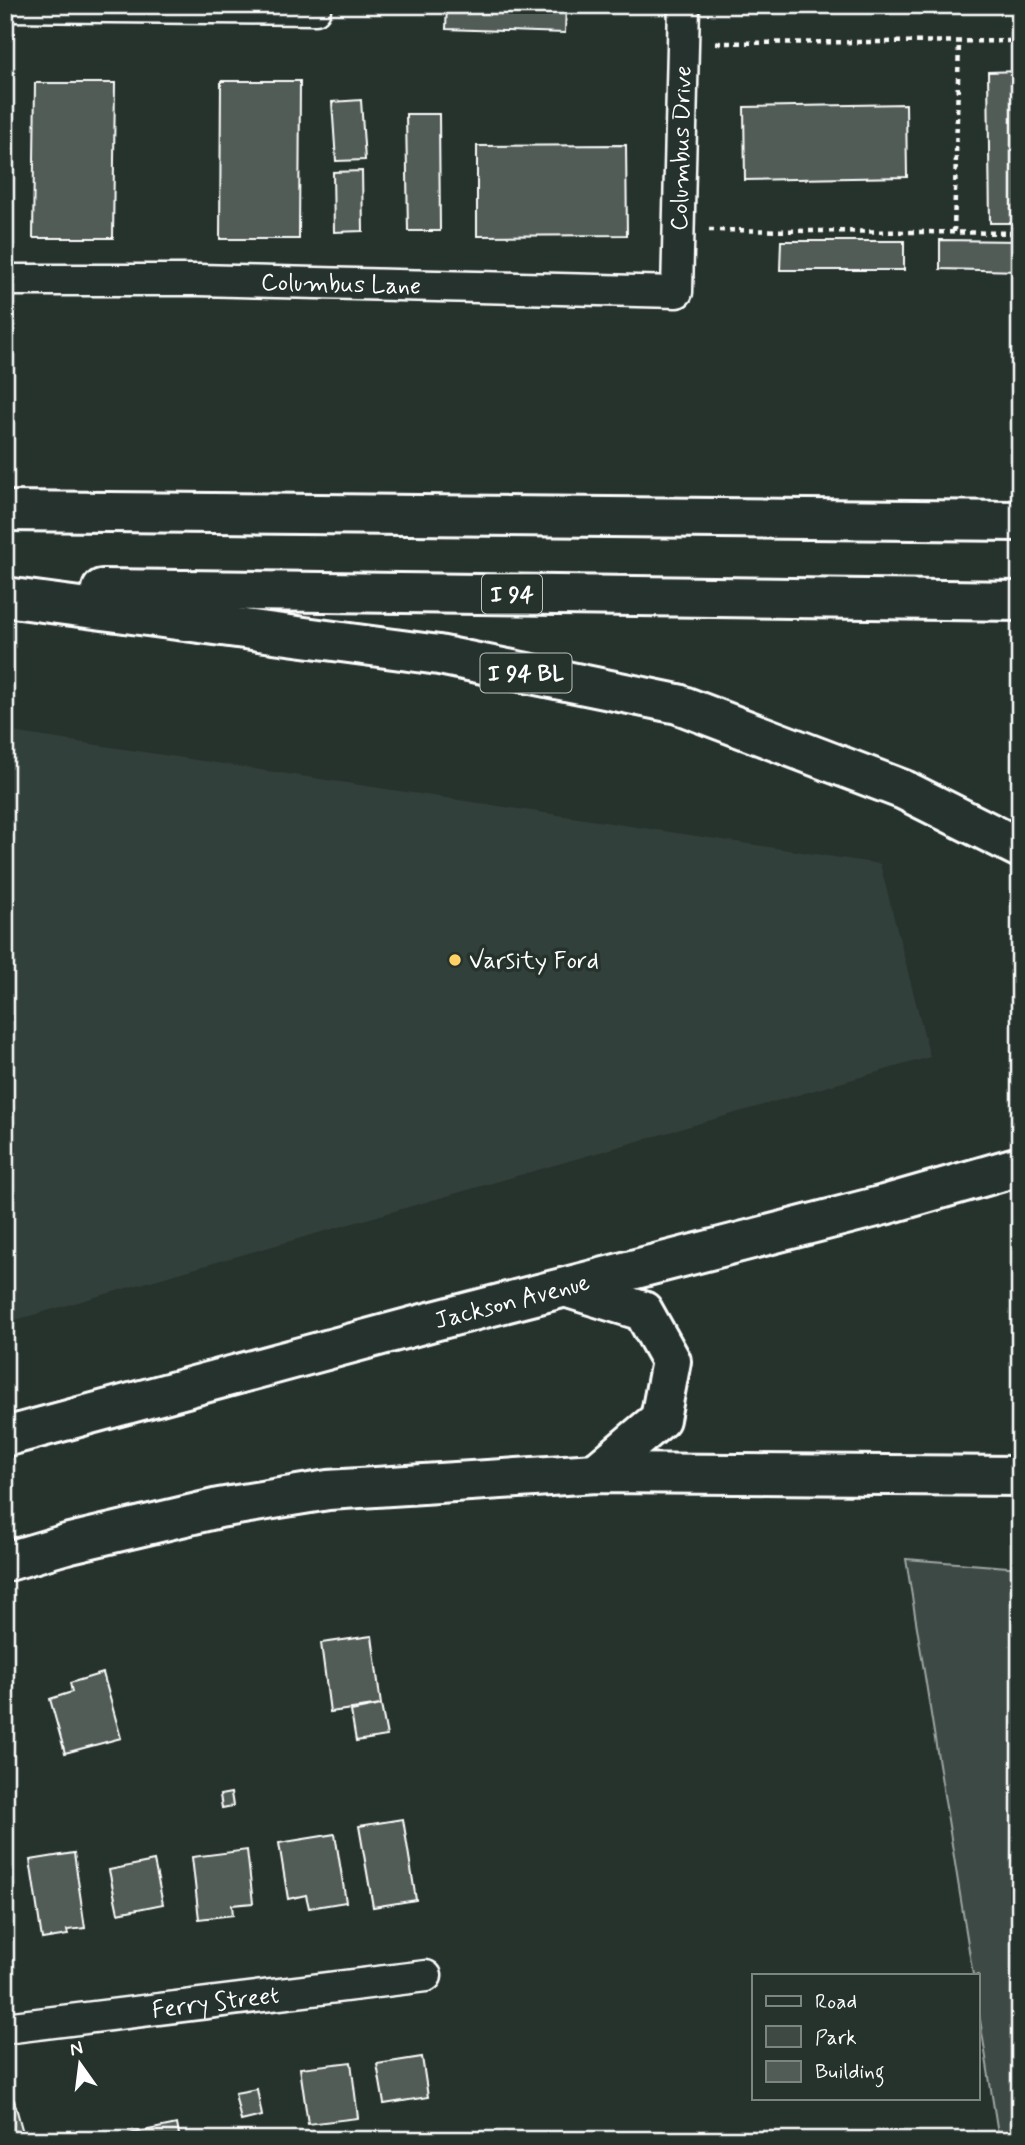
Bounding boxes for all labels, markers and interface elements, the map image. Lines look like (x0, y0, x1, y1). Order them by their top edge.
street label: Columbus Drive (664, 65, 700, 231)
street label: Columbus Lane (261, 268, 421, 303)
road number: I 94 (482, 574, 542, 614)
road number: I 94 BL (480, 653, 572, 692)
place label: Varsity Ford (469, 946, 599, 977)
marker: Varsity Ford (447, 952, 463, 968)
street label: Jackson Avenue (432, 1267, 593, 1337)
legend (752, 1974, 979, 2100)
street label: Ferry Street (150, 1980, 281, 2027)
text: Road (815, 1988, 857, 2016)
text: Park (815, 2024, 857, 2052)
north arrow (46, 2030, 116, 2100)
text: N (67, 2035, 85, 2063)
text: Building (815, 2058, 885, 2088)

